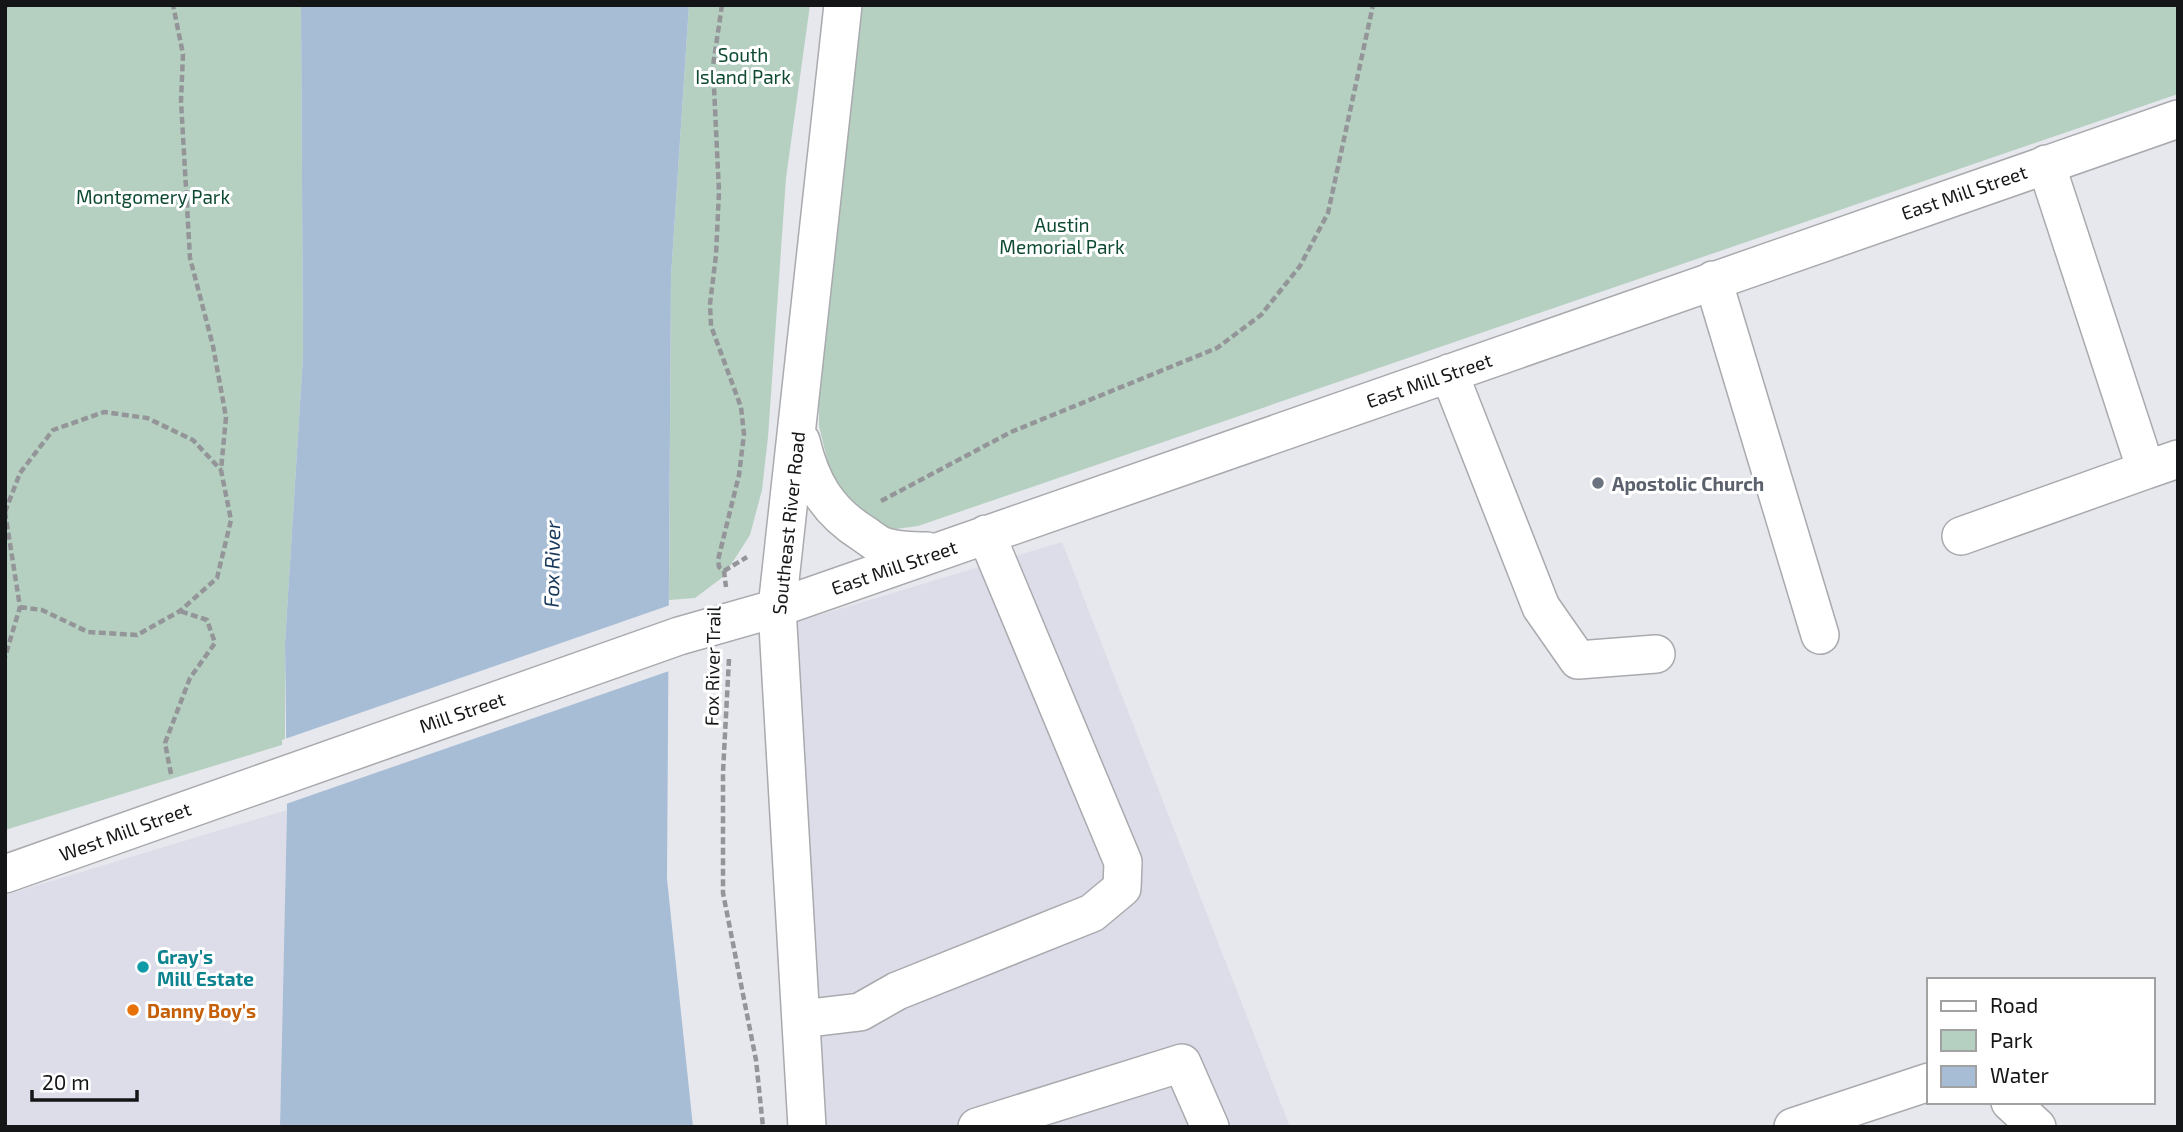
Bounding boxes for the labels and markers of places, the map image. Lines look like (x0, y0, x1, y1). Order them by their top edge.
place label: Apostolic Church (1612, 472, 1764, 495)
marker: Apostolic Church (1590, 475, 1606, 491)
place label: Gray's Mill Estate (157, 945, 254, 990)
marker: Gray's Mill Estate (135, 959, 151, 975)
place label: Danny Boy's (147, 999, 256, 1023)
marker: Danny Boy's (125, 1002, 141, 1018)

